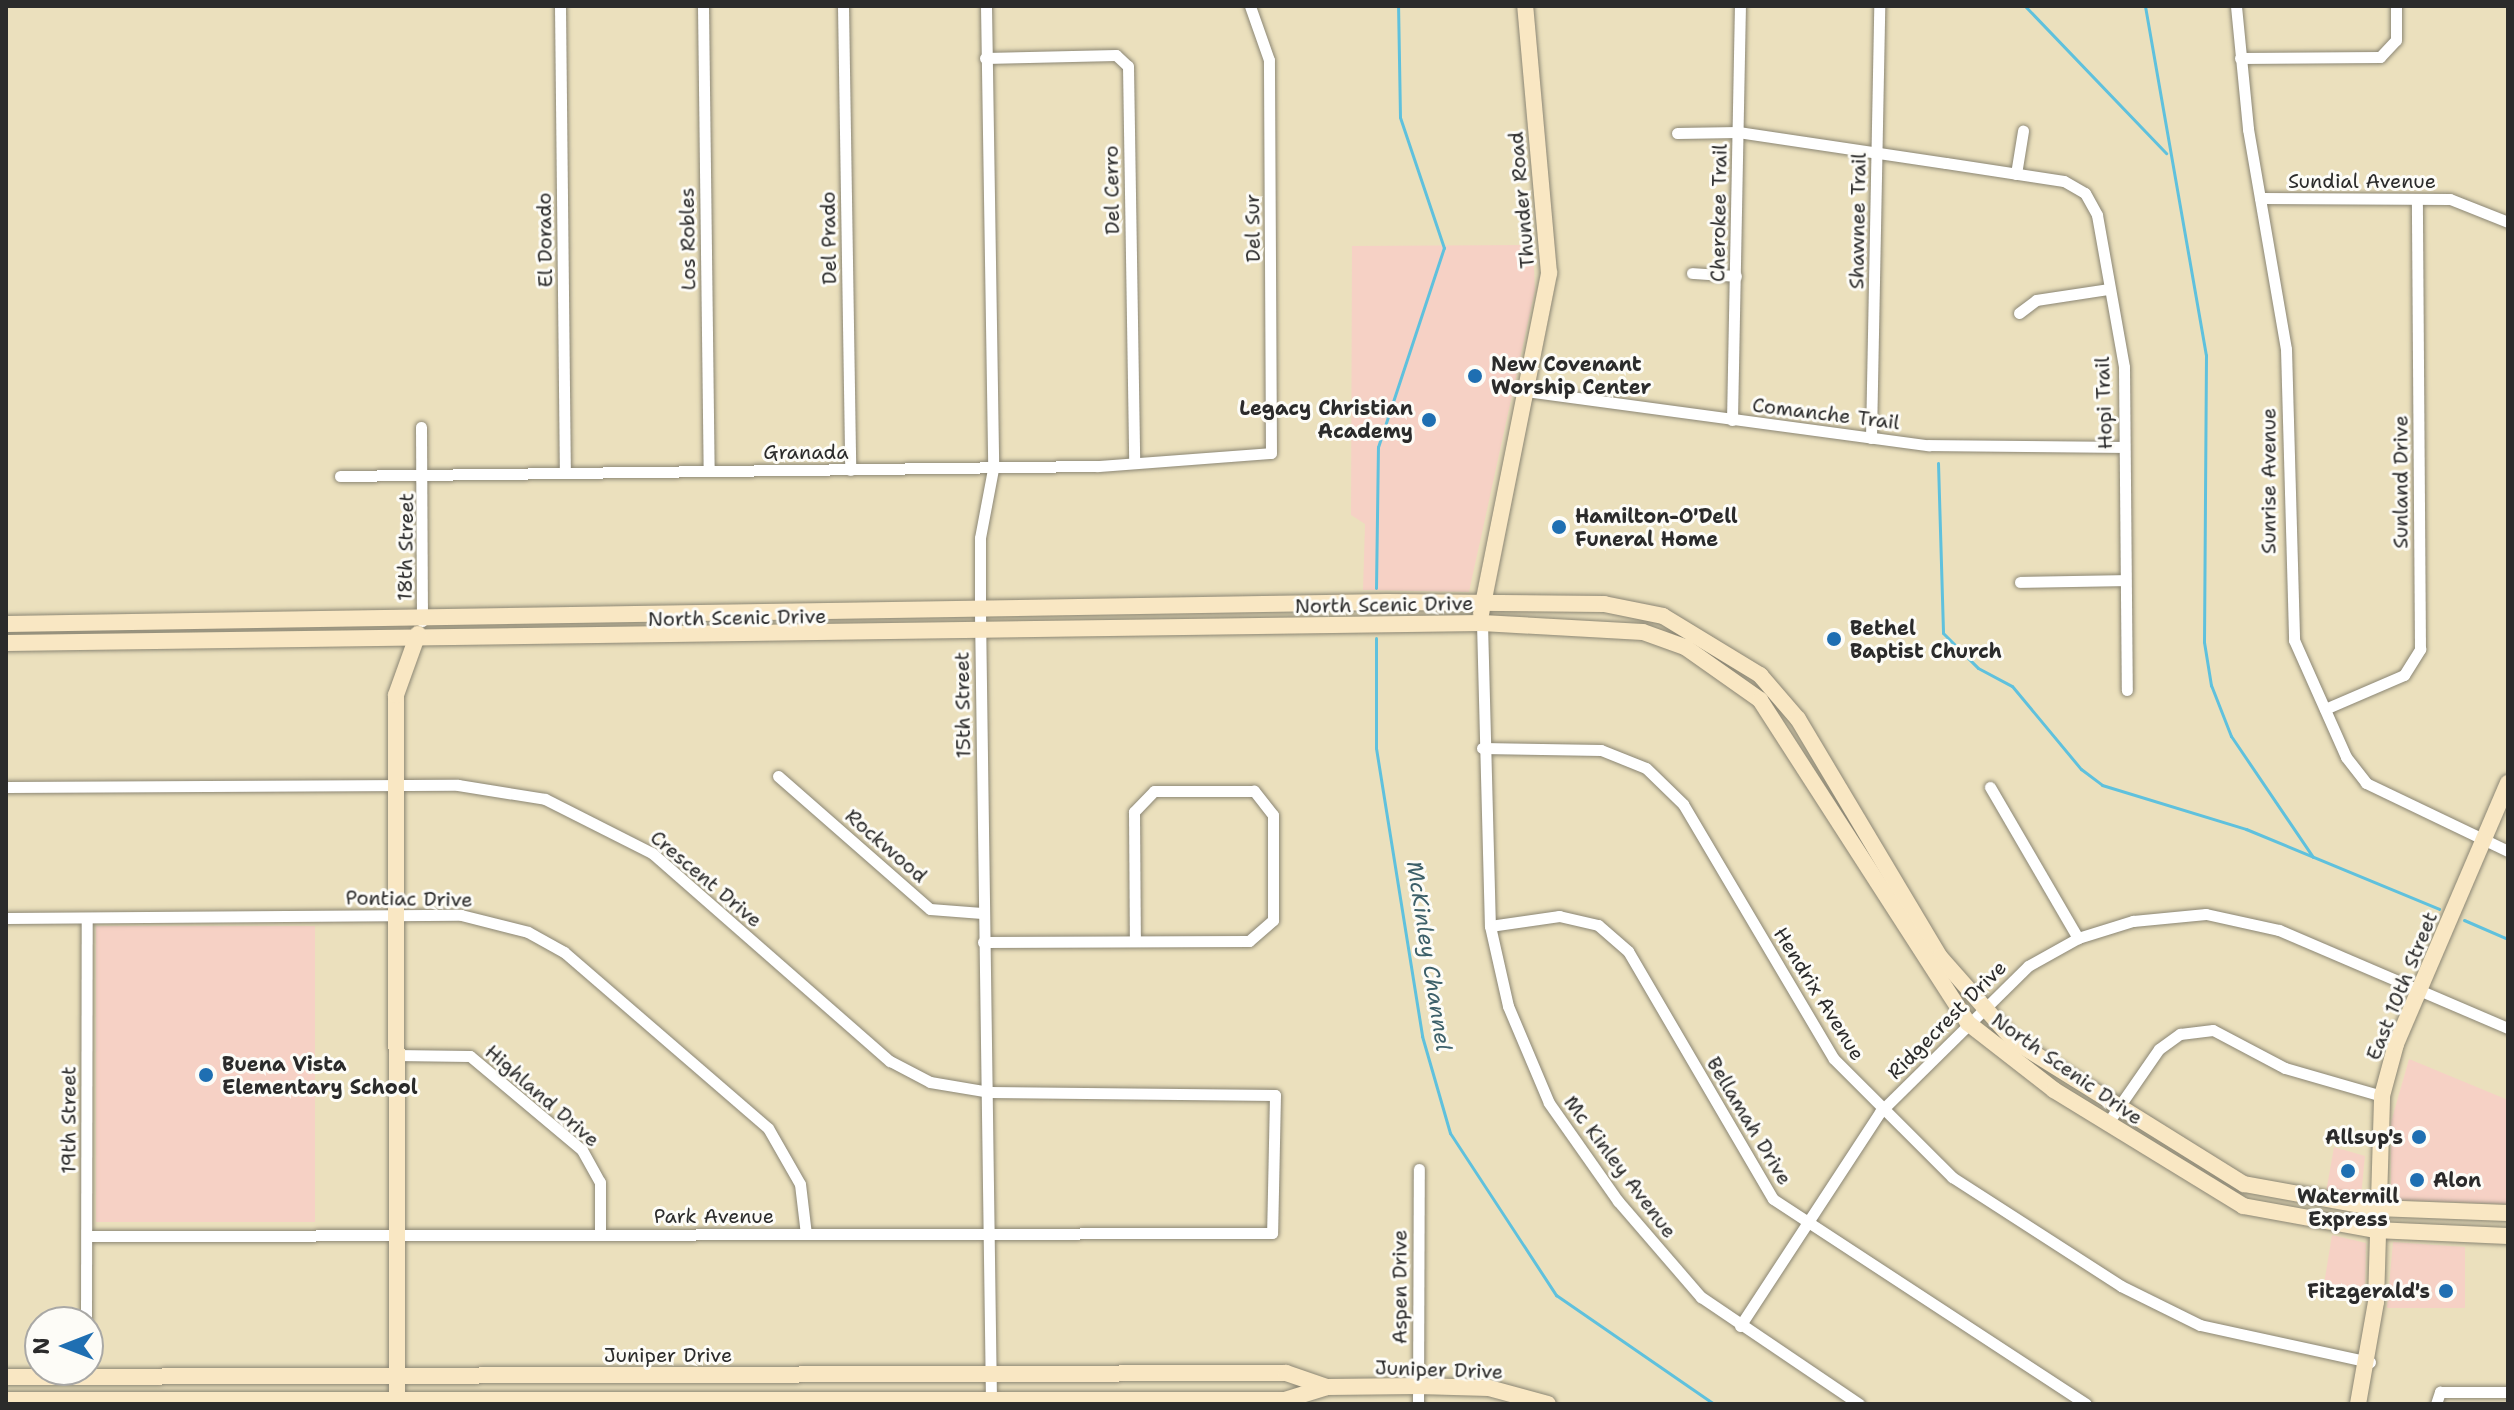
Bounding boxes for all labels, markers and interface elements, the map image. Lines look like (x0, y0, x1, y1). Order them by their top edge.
street label: Thunder Road (1504, 131, 1540, 269)
street label: Cherokee Trail (1706, 144, 1732, 282)
street label: Del Cerro (1099, 145, 1125, 235)
street label: Shawnee Trail (1845, 152, 1871, 290)
street label: Sundial Avenue (2288, 169, 2436, 193)
street label: Los Robles (675, 187, 701, 291)
street label: Del Prado (816, 191, 842, 285)
street label: El Dorado (532, 192, 558, 288)
street label: Del Sur (1240, 194, 1266, 262)
place label: New Covenant Worship Center (1491, 352, 1651, 399)
street label: Hopi Trail (2090, 356, 2118, 450)
marker: New Covenant Worship Center (1466, 367, 1484, 385)
street label: Comanche Trail (1751, 393, 1901, 435)
place label: Legacy Christian Academy (1239, 396, 1413, 443)
street label: Sunrise Avenue (2257, 408, 2281, 554)
marker: Legacy Christian Academy (1420, 411, 1438, 429)
street label: Sunland Drive (2389, 415, 2413, 549)
street label: Granada (763, 440, 849, 464)
street label: 18th Street (393, 493, 419, 601)
place label: Hamilton-O'Dell Funeral Home (1575, 504, 1738, 551)
marker: Hamilton-O'Dell Funeral Home (1550, 518, 1568, 536)
street label: North Scenic Drive (1295, 591, 1473, 619)
street label: North Scenic Drive (648, 604, 826, 632)
place label: Bethel Baptist Church (1850, 616, 2002, 663)
marker: Bethel Baptist Church (1825, 630, 1843, 648)
street label: 15th Street (950, 651, 976, 759)
street label: Rockwood (840, 804, 932, 888)
street label: Crescent Drive (645, 825, 767, 933)
water label: McKinley Channel (1401, 859, 1457, 1053)
street label: Pontiac Drive (345, 886, 473, 912)
street label: East 10th Street (2361, 908, 2443, 1064)
street label: Hendrix Avenue (1768, 923, 1870, 1065)
street label: Ridgecrest Drive (1883, 956, 2011, 1084)
street label: North Scenic Drive (1987, 1008, 2147, 1130)
street label: Highland Drive (480, 1040, 604, 1152)
place label: Buena Vista Elementary School (222, 1052, 418, 1099)
street label: Bellamah Drive (1701, 1053, 1797, 1189)
street label: 19th Street (57, 1066, 81, 1174)
marker: Buena Vista Elementary School (197, 1066, 215, 1084)
street label: Mc Kinley Avenue (1559, 1091, 1681, 1243)
place label: Allsup's (2325, 1125, 2403, 1149)
marker: Allsup's (2410, 1128, 2428, 1146)
marker: Watermill Express (2339, 1162, 2357, 1180)
place label: Alon (2433, 1168, 2481, 1192)
marker: Alon (2408, 1171, 2426, 1189)
place label: Watermill Express (2297, 1184, 2399, 1231)
street label: Park Avenue (654, 1204, 774, 1228)
street label: Aspen Drive (1388, 1230, 1412, 1344)
place label: Fitzgerald's (2307, 1279, 2430, 1303)
marker: Fitzgerald's (2437, 1282, 2455, 1300)
north arrow (24, 1306, 104, 1386)
text: N (27, 1337, 56, 1355)
street label: Juniper Drive (604, 1343, 732, 1367)
street label: Juniper Drive (1374, 1356, 1504, 1384)

